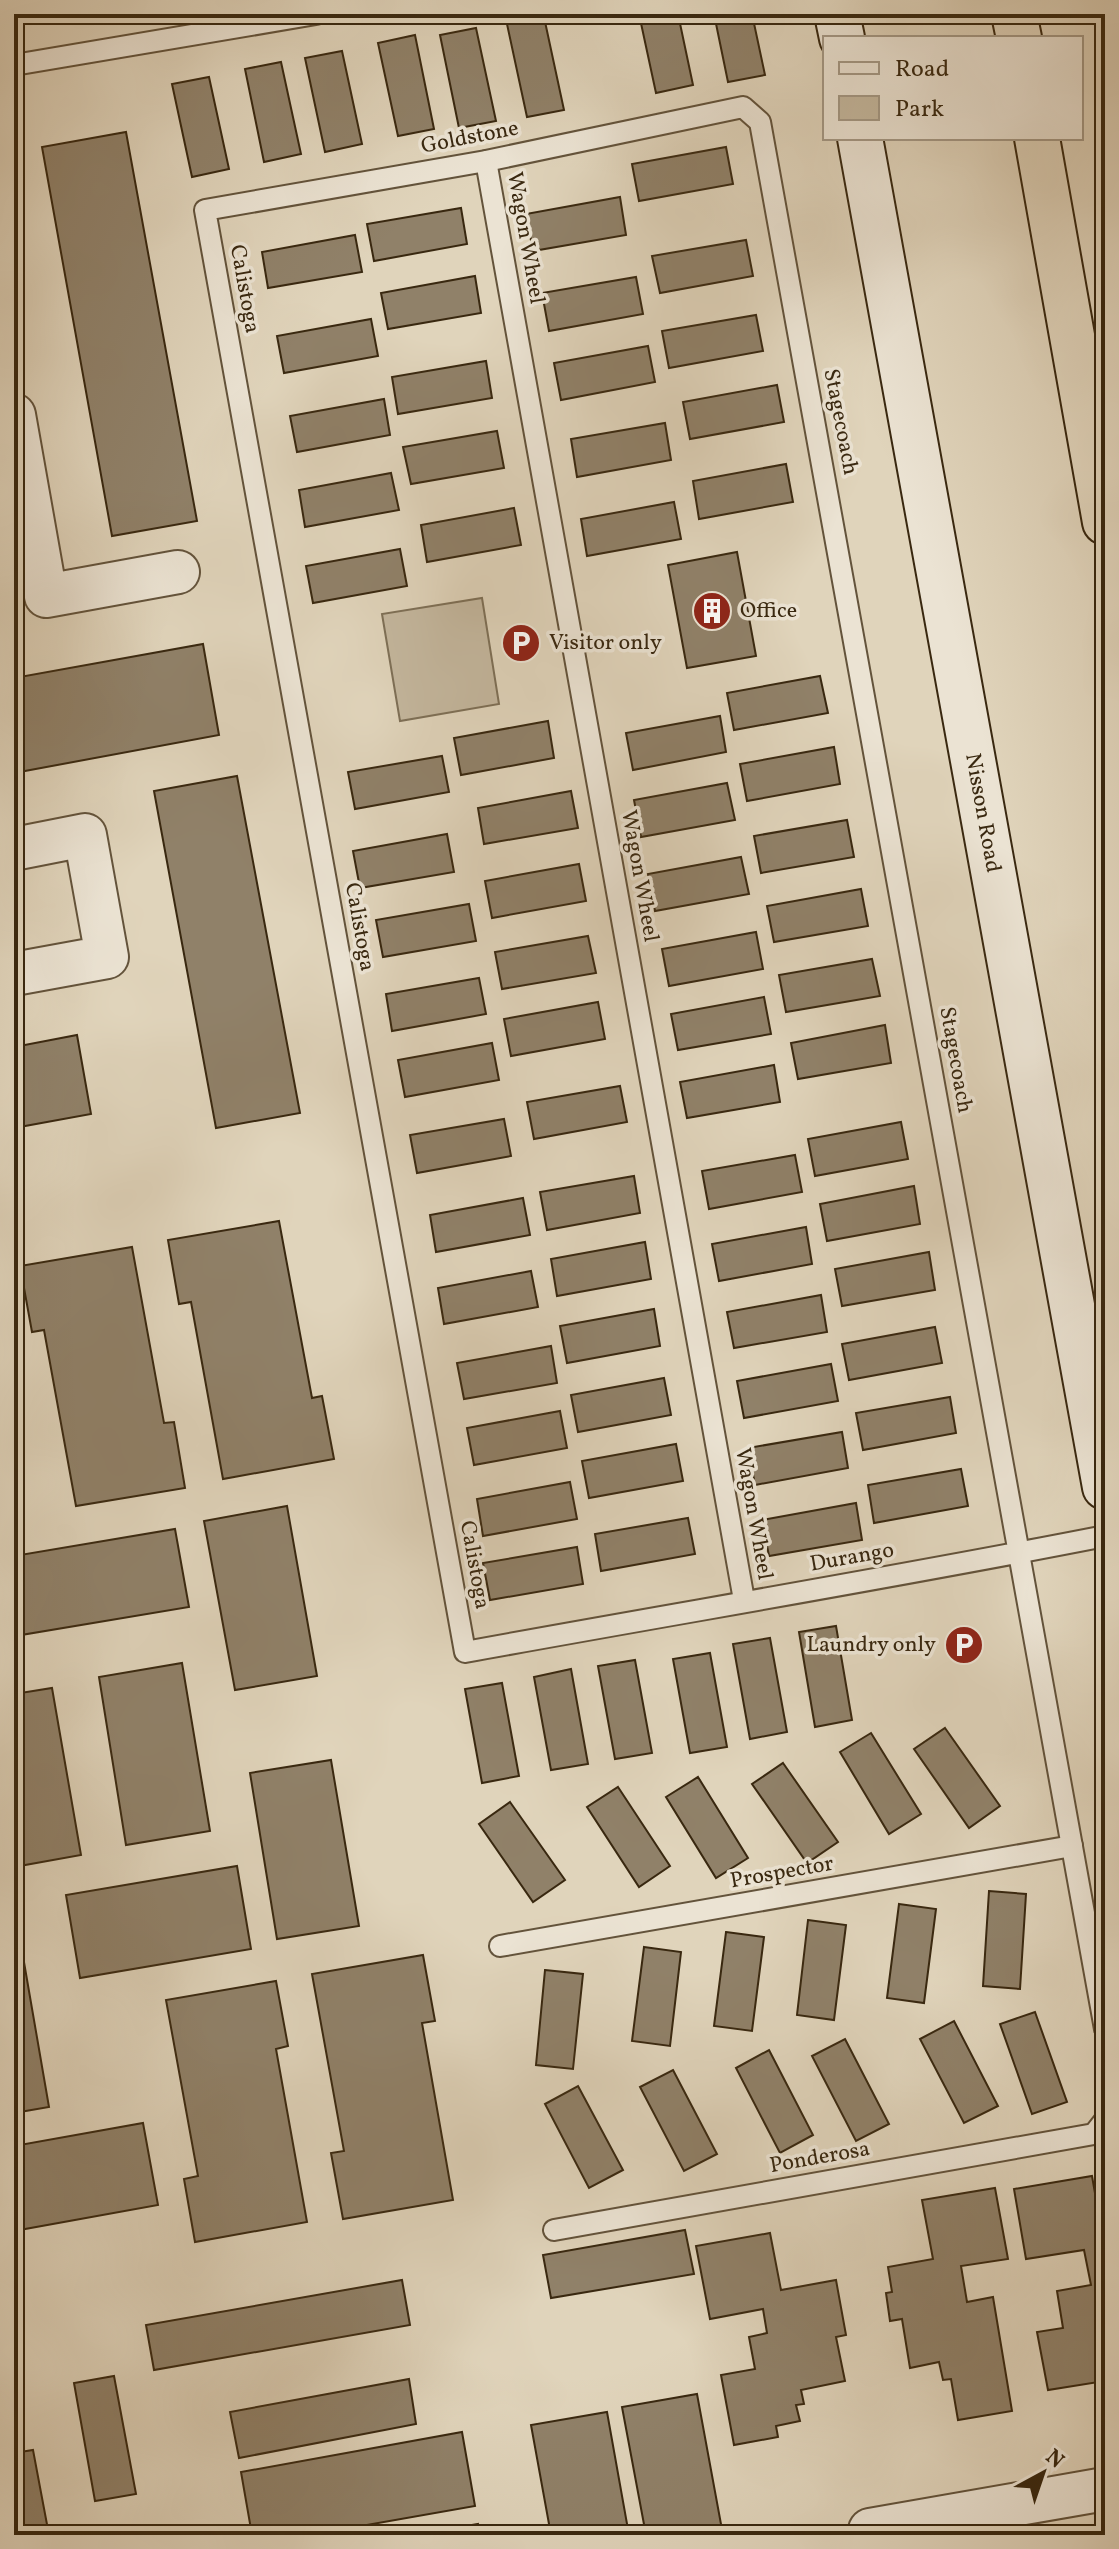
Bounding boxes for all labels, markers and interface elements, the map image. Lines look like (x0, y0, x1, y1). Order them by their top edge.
legend (823, 36, 1083, 140)
text: Road (895, 53, 949, 87)
text: Park (895, 93, 944, 127)
street label: Goldstone (419, 113, 521, 163)
street label: Wagon Wheel (498, 169, 552, 307)
street label: Calistoga (221, 242, 267, 336)
street label: Stagecoach (815, 366, 865, 478)
building icon: Office (691, 590, 733, 632)
place label: Office (740, 596, 797, 627)
parking icon: Visitor only (500, 622, 542, 664)
place label: Visitor only (549, 628, 662, 659)
street label: Nisson Road (957, 751, 1009, 875)
street label: Wagon Wheel (612, 807, 666, 945)
street label: Calistoga (336, 880, 382, 974)
street label: Stagecoach (930, 1004, 980, 1116)
street label: Wagon Wheel (726, 1445, 780, 1583)
street label: Calistoga (451, 1518, 497, 1612)
street label: Durango (808, 1535, 896, 1581)
parking icon: Laundry only (943, 1624, 985, 1666)
place label: Laundry only (807, 1630, 936, 1661)
street label: Prospector (728, 1849, 836, 1897)
street label: Ponderosa (767, 2134, 873, 2182)
north arrow (1003, 2433, 1083, 2513)
text: N (1038, 2443, 1070, 2477)

